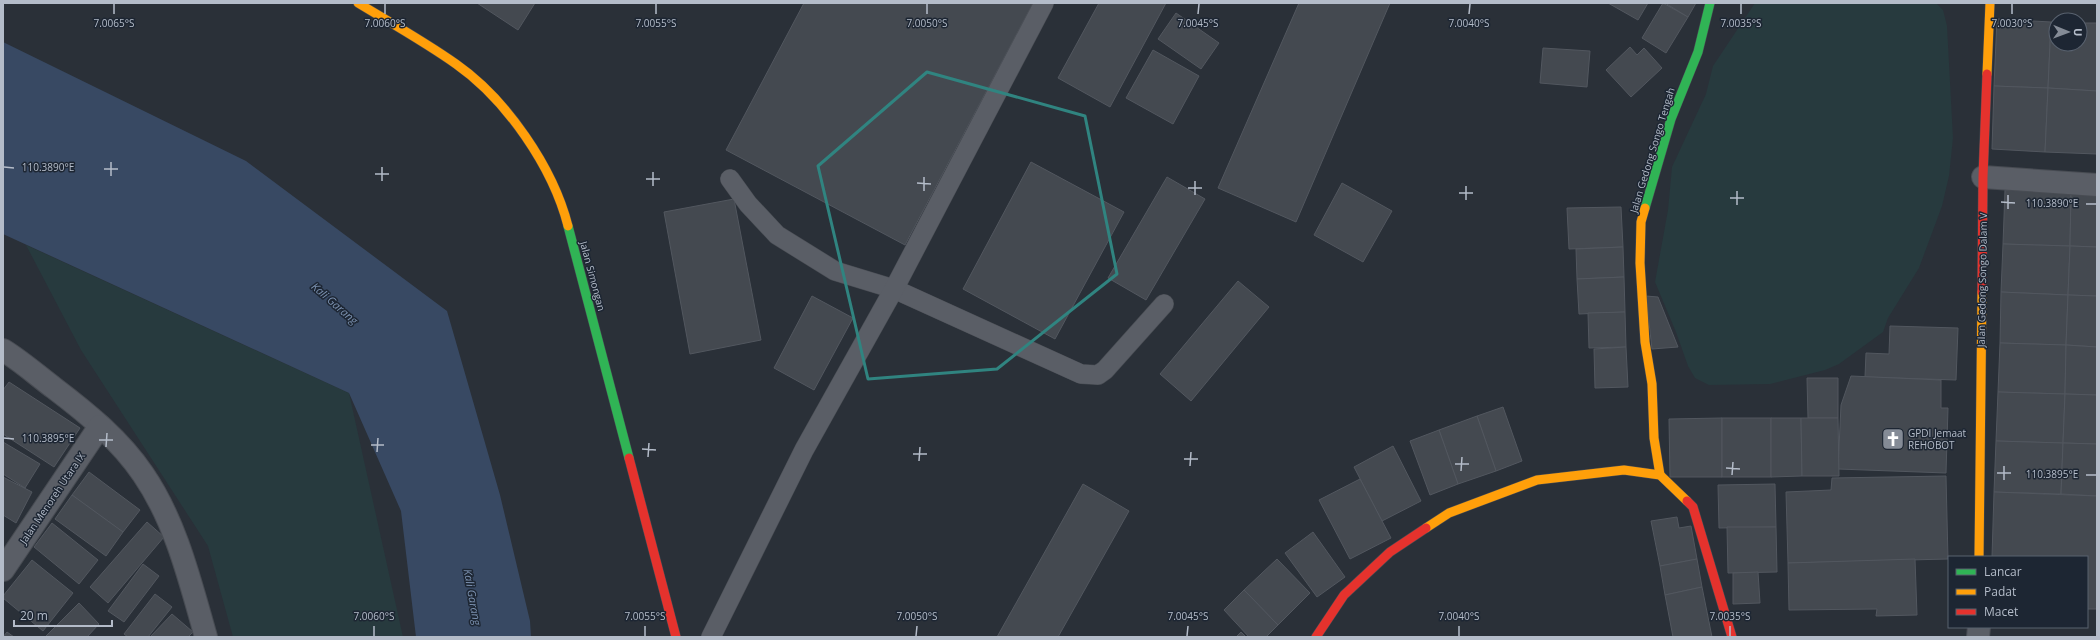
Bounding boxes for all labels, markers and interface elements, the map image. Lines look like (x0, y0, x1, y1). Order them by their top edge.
north arrow (2048, 12, 2088, 52)
text: 7.0065°S (94, 16, 134, 30)
text: 7.0060°S (365, 16, 405, 30)
text: 7.0055°S (636, 16, 676, 30)
text: 7.0050°S (907, 16, 947, 30)
text: 7.0045°S (1178, 16, 1218, 30)
text: 7.0040°S (1449, 16, 1489, 30)
text: 7.0035°S (1721, 16, 1761, 30)
text: 7.0030°S (1992, 16, 2032, 30)
text: U (2071, 28, 2086, 36)
street label: Jalan Gedong Songo Tengah (1626, 86, 1678, 215)
text: 110.3890°E (22, 160, 74, 174)
text: 110.3890°E (2026, 196, 2078, 210)
street label: Jalan Gedong Songo Dalam V (1974, 213, 1990, 348)
street label: Jalan Simongan (577, 239, 609, 312)
water label: Kali Garang (309, 279, 362, 328)
church icon: GPDI Jemaat REHOBOT (1880, 426, 1906, 452)
place label: GPDI Jemaat REHOBOT (1908, 426, 1967, 452)
text: 110.3895°E (22, 431, 74, 445)
street label: Jalan Menoreh Utara IX (16, 449, 88, 547)
text: 110.3895°E (2026, 467, 2078, 481)
legend (1948, 556, 2088, 628)
text: Lancar (1984, 563, 2022, 580)
water label: Kali Garang (461, 568, 486, 628)
text: Padat (1984, 583, 2016, 600)
scale bar (14, 602, 112, 628)
text: Macet (1984, 603, 2018, 620)
text: 20 m (20, 607, 48, 624)
text: 7.0060°S (354, 609, 394, 623)
text: 7.0055°S (625, 609, 665, 623)
text: 7.0050°S (897, 609, 937, 623)
text: 7.0045°S (1168, 609, 1208, 623)
text: 7.0040°S (1439, 609, 1479, 623)
text: 7.0035°S (1710, 609, 1750, 623)

